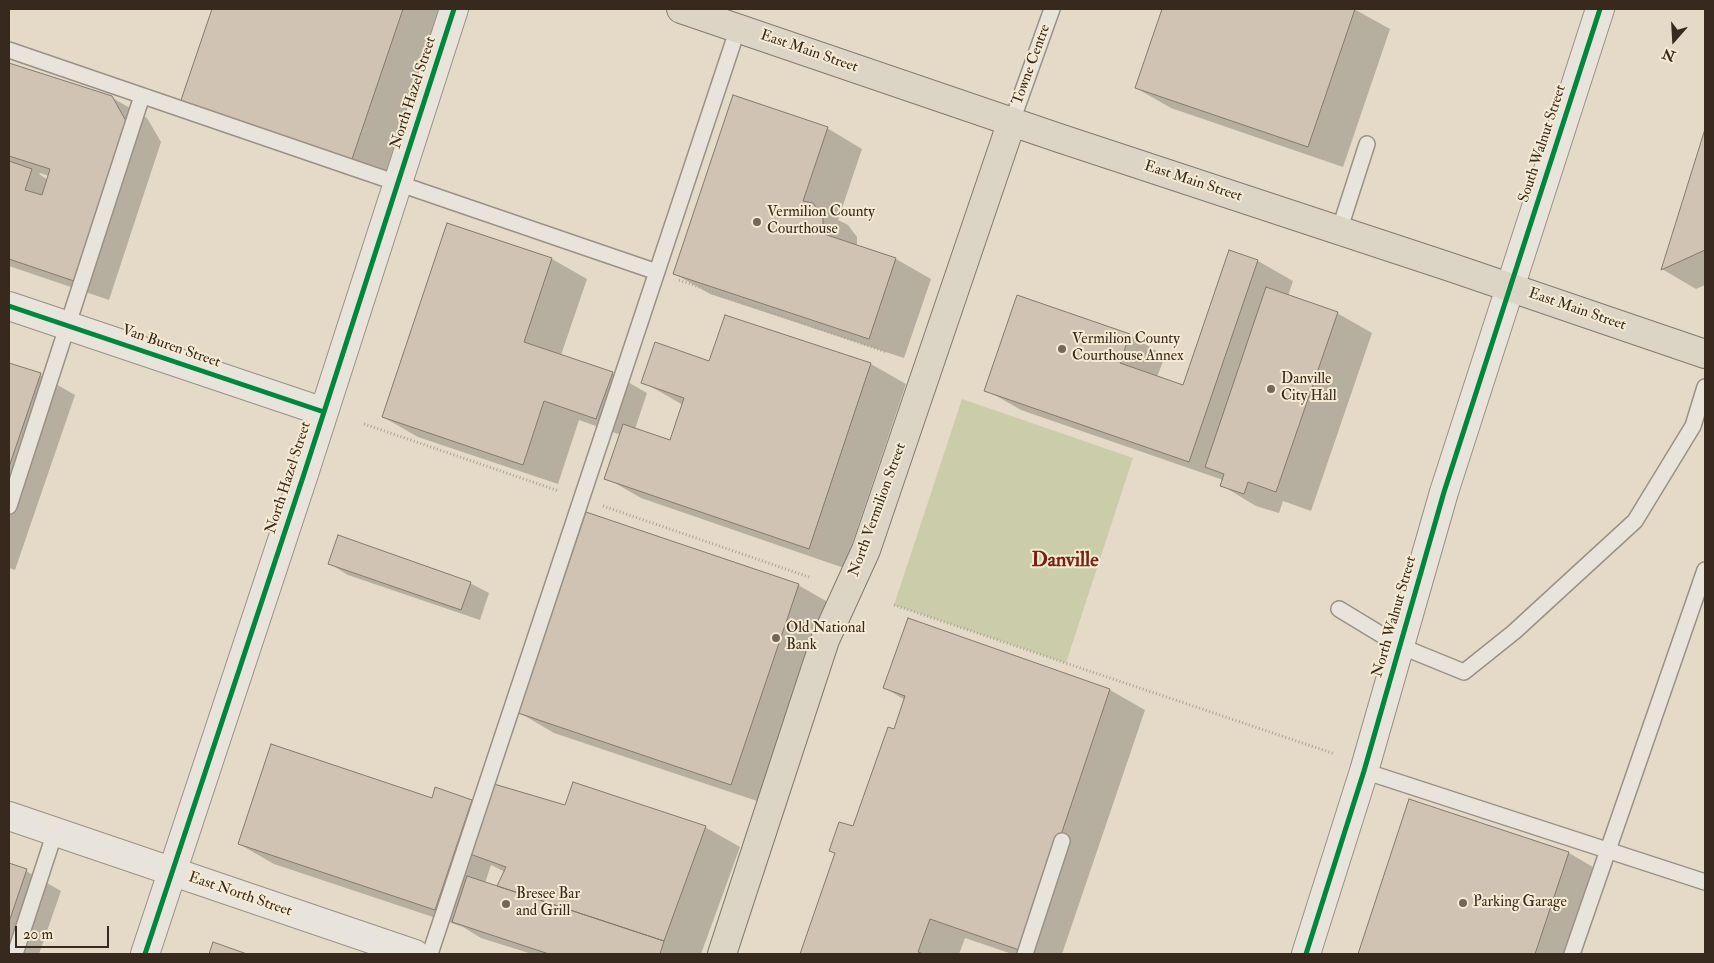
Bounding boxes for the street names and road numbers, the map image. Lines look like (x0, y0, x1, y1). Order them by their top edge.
street label: Towne Centre (1009, 22, 1055, 108)
street label: East Main Street (758, 27, 860, 77)
street label: North Hazel Street (387, 35, 441, 151)
street label: South Walnut Street (1515, 83, 1571, 205)
street label: East Main Street (1142, 158, 1244, 206)
street label: East Main Street (1526, 285, 1628, 335)
street label: Van Buren Street (119, 322, 223, 372)
street label: North Hazel Street (262, 420, 316, 536)
street label: North Vermilion Street (845, 441, 911, 579)
street label: North Walnut Street (1369, 554, 1421, 680)
street label: East North Street (186, 869, 294, 921)

